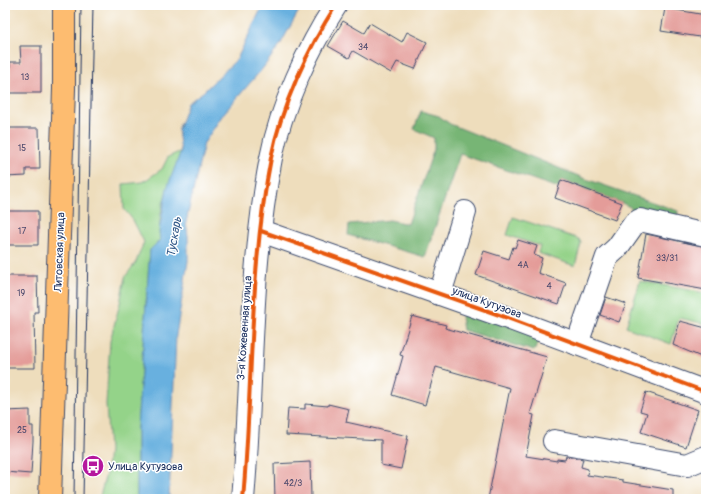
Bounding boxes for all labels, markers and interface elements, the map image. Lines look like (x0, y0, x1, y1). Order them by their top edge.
house number: 34 (358, 42, 369, 53)
house number: 13 (21, 72, 29, 83)
house number: 15 (18, 143, 26, 154)
street label: Литовская улица (52, 212, 67, 293)
water label: Тускарь (164, 215, 186, 259)
house number: 17 (18, 226, 26, 237)
house number: 33/31 (656, 253, 678, 264)
house number: 4А (517, 260, 529, 271)
street label: 3-я Кожевенная улица (234, 275, 255, 381)
house number: 4 (546, 281, 552, 292)
street label: улица Кутузова (449, 284, 523, 321)
house number: 19 (17, 288, 25, 299)
house number: 25 (17, 425, 27, 436)
bus stop icon: Улица Кутузова (80, 453, 106, 479)
place label: Улица Кутузова (108, 460, 183, 473)
house number: 42/3 (284, 478, 302, 489)

